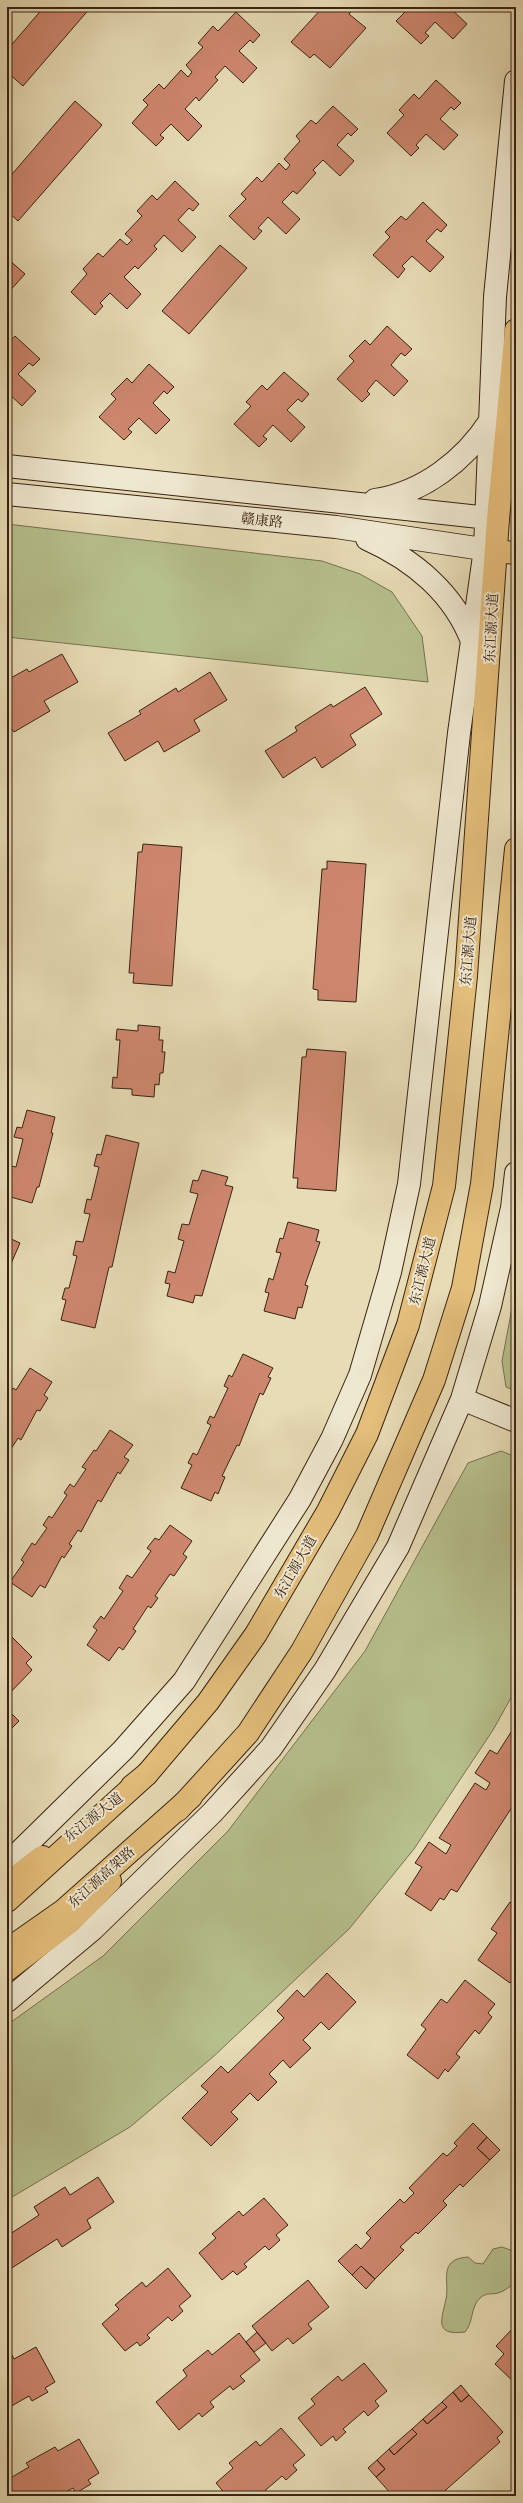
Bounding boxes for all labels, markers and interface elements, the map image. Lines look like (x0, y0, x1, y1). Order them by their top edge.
street label: 赣康路 (240, 509, 284, 531)
street label: 东江源大道 (480, 593, 502, 663)
street label: 东江源大道 (456, 915, 480, 987)
street label: 东江源大道 (405, 1235, 439, 1307)
street label: 东江源大道 (270, 1532, 320, 1602)
street label: 东江源大道 (60, 1788, 126, 1846)
street label: 东江源高架路 (64, 1842, 138, 1912)

